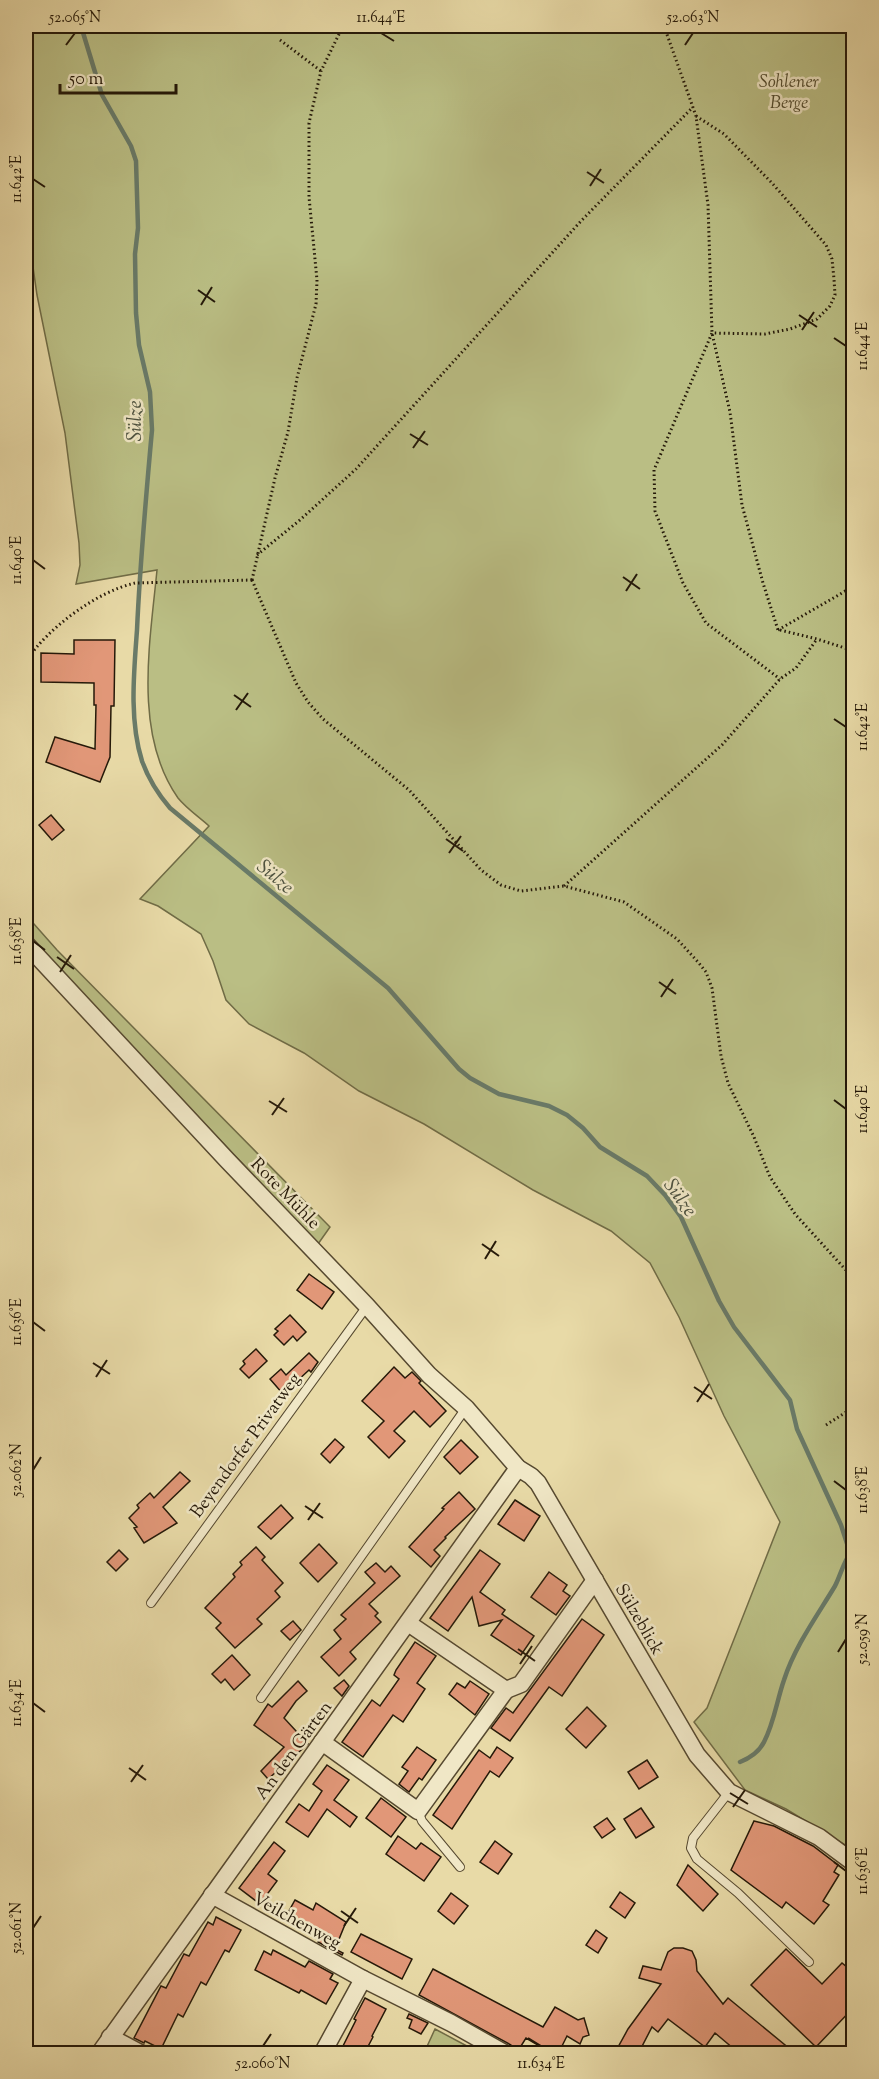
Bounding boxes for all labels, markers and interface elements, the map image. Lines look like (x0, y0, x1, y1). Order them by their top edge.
text: 52.065°N (48, 8, 101, 29)
text: 11.644°E (357, 8, 405, 29)
text: 52.063°N (666, 8, 719, 29)
scale bar (60, 57, 176, 95)
text: 50 m (68, 67, 104, 93)
park label: Sohlener Berge (759, 70, 820, 117)
text: 11.642°E (7, 155, 28, 203)
text: 11.644°E (853, 322, 874, 370)
water label: Sülze (122, 400, 151, 442)
text: 11.640°E (7, 536, 28, 584)
text: 11.642°E (853, 703, 874, 751)
water label: Sülze (249, 854, 299, 902)
text: 11.638°E (7, 917, 28, 965)
text: 11.640°E (853, 1085, 874, 1133)
street label: Rote Mühle (244, 1153, 326, 1236)
water label: Sülze (655, 1173, 703, 1224)
text: 11.636°E (7, 1298, 28, 1346)
street label: Beyendorfer Privatweg (185, 1368, 308, 1524)
text: 52.062°N (7, 1443, 28, 1498)
text: 11.638°E (853, 1466, 874, 1514)
street label: Sülzeblick (607, 1579, 669, 1661)
text: 52.059°N (853, 1613, 874, 1666)
text: 11.634°E (7, 1679, 28, 1727)
street label: An den Gärten (250, 1696, 340, 1806)
text: 11.636°E (853, 1847, 874, 1895)
street label: Veilchenweg (247, 1887, 345, 1957)
text: 52.061°N (7, 1902, 28, 1955)
text: 52.060°N (235, 2054, 290, 2075)
text: 11.634°E (517, 2054, 565, 2075)

